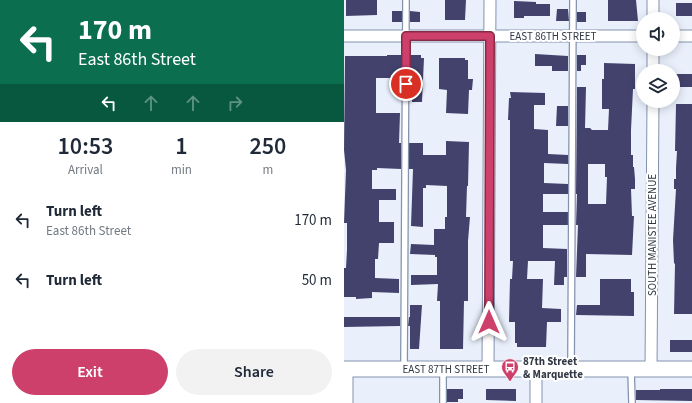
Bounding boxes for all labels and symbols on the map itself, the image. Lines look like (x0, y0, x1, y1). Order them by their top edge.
street label: EAST 86TH STREET (509, 29, 597, 44)
pin (389, 67, 423, 101)
street label: SOUTH MANISTEE AVENUE (645, 174, 660, 296)
position arrow (468, 301, 510, 343)
place label: 87th Street & Marquette (523, 354, 583, 382)
bus stop icon: 87th Street & Marquette (500, 357, 520, 382)
street label: EAST 87TH STREET (402, 362, 490, 377)

